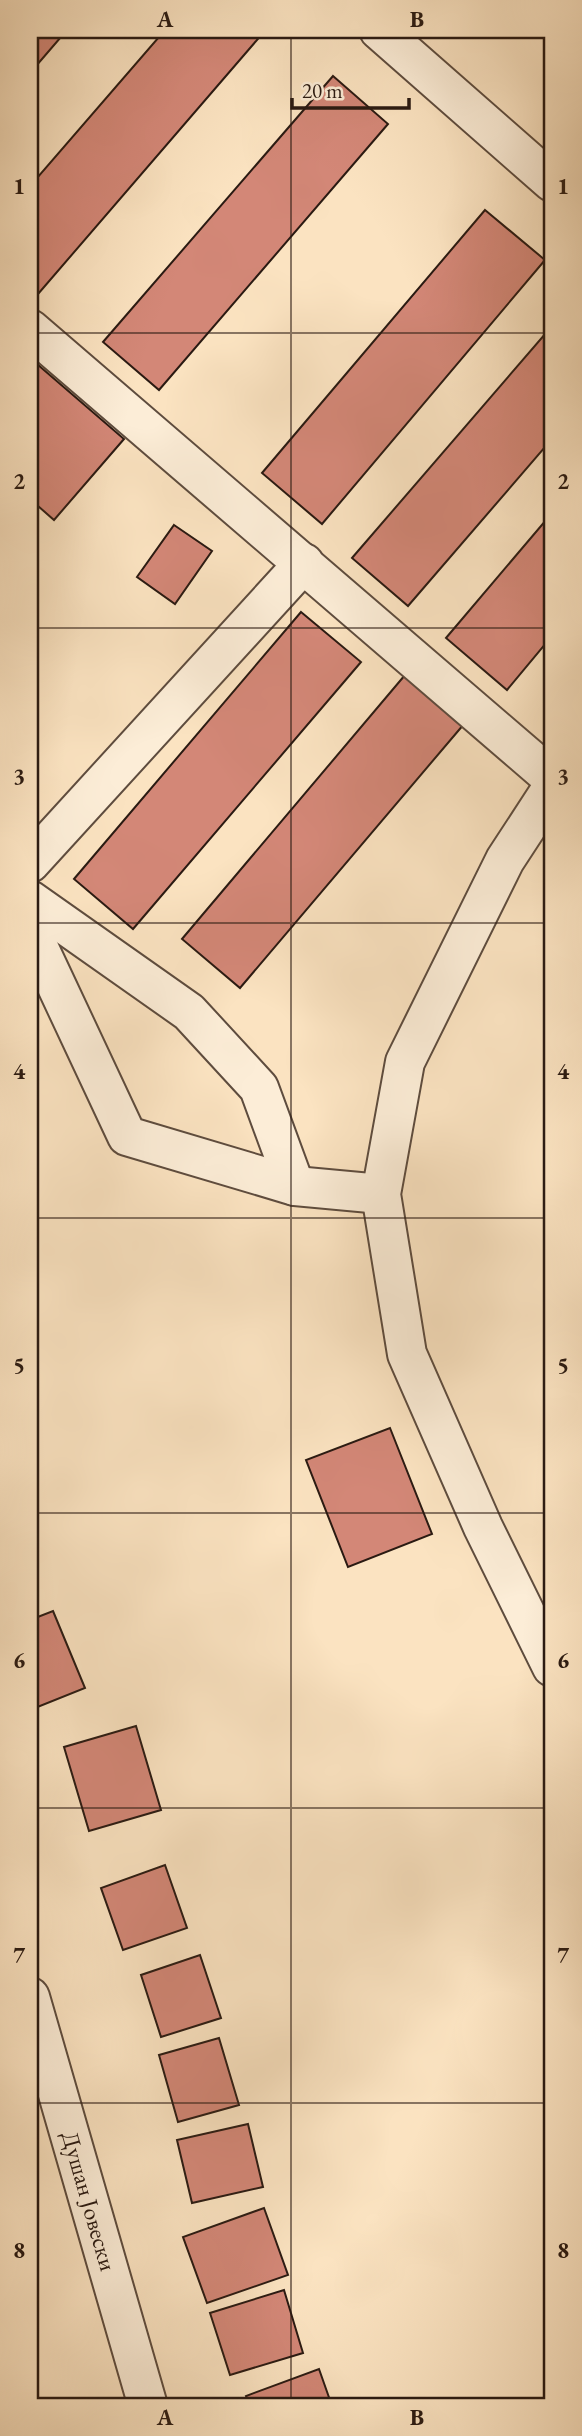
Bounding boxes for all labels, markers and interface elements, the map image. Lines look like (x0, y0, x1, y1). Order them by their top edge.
text: A (156, 4, 174, 34)
text: B (410, 4, 424, 34)
scale bar (292, 66, 409, 110)
text: 20 m (302, 77, 343, 104)
text: 1 (13, 171, 25, 201)
text: 1 (557, 171, 569, 201)
text: 2 (13, 466, 25, 496)
text: 2 (557, 466, 569, 496)
text: 3 (13, 761, 25, 791)
text: 3 (557, 761, 569, 791)
text: 4 (13, 1056, 26, 1086)
text: 4 (557, 1056, 570, 1086)
text: 5 (13, 1350, 25, 1380)
text: 5 (557, 1350, 569, 1380)
text: 6 (13, 1645, 25, 1675)
text: 6 (557, 1645, 569, 1675)
text: 7 (13, 1940, 26, 1970)
text: 7 (557, 1940, 570, 1970)
street label: Душан Јовески (55, 2127, 124, 2275)
text: 8 (13, 2235, 25, 2265)
text: 8 (557, 2235, 569, 2265)
text: A (156, 2402, 174, 2432)
text: B (410, 2402, 424, 2432)

